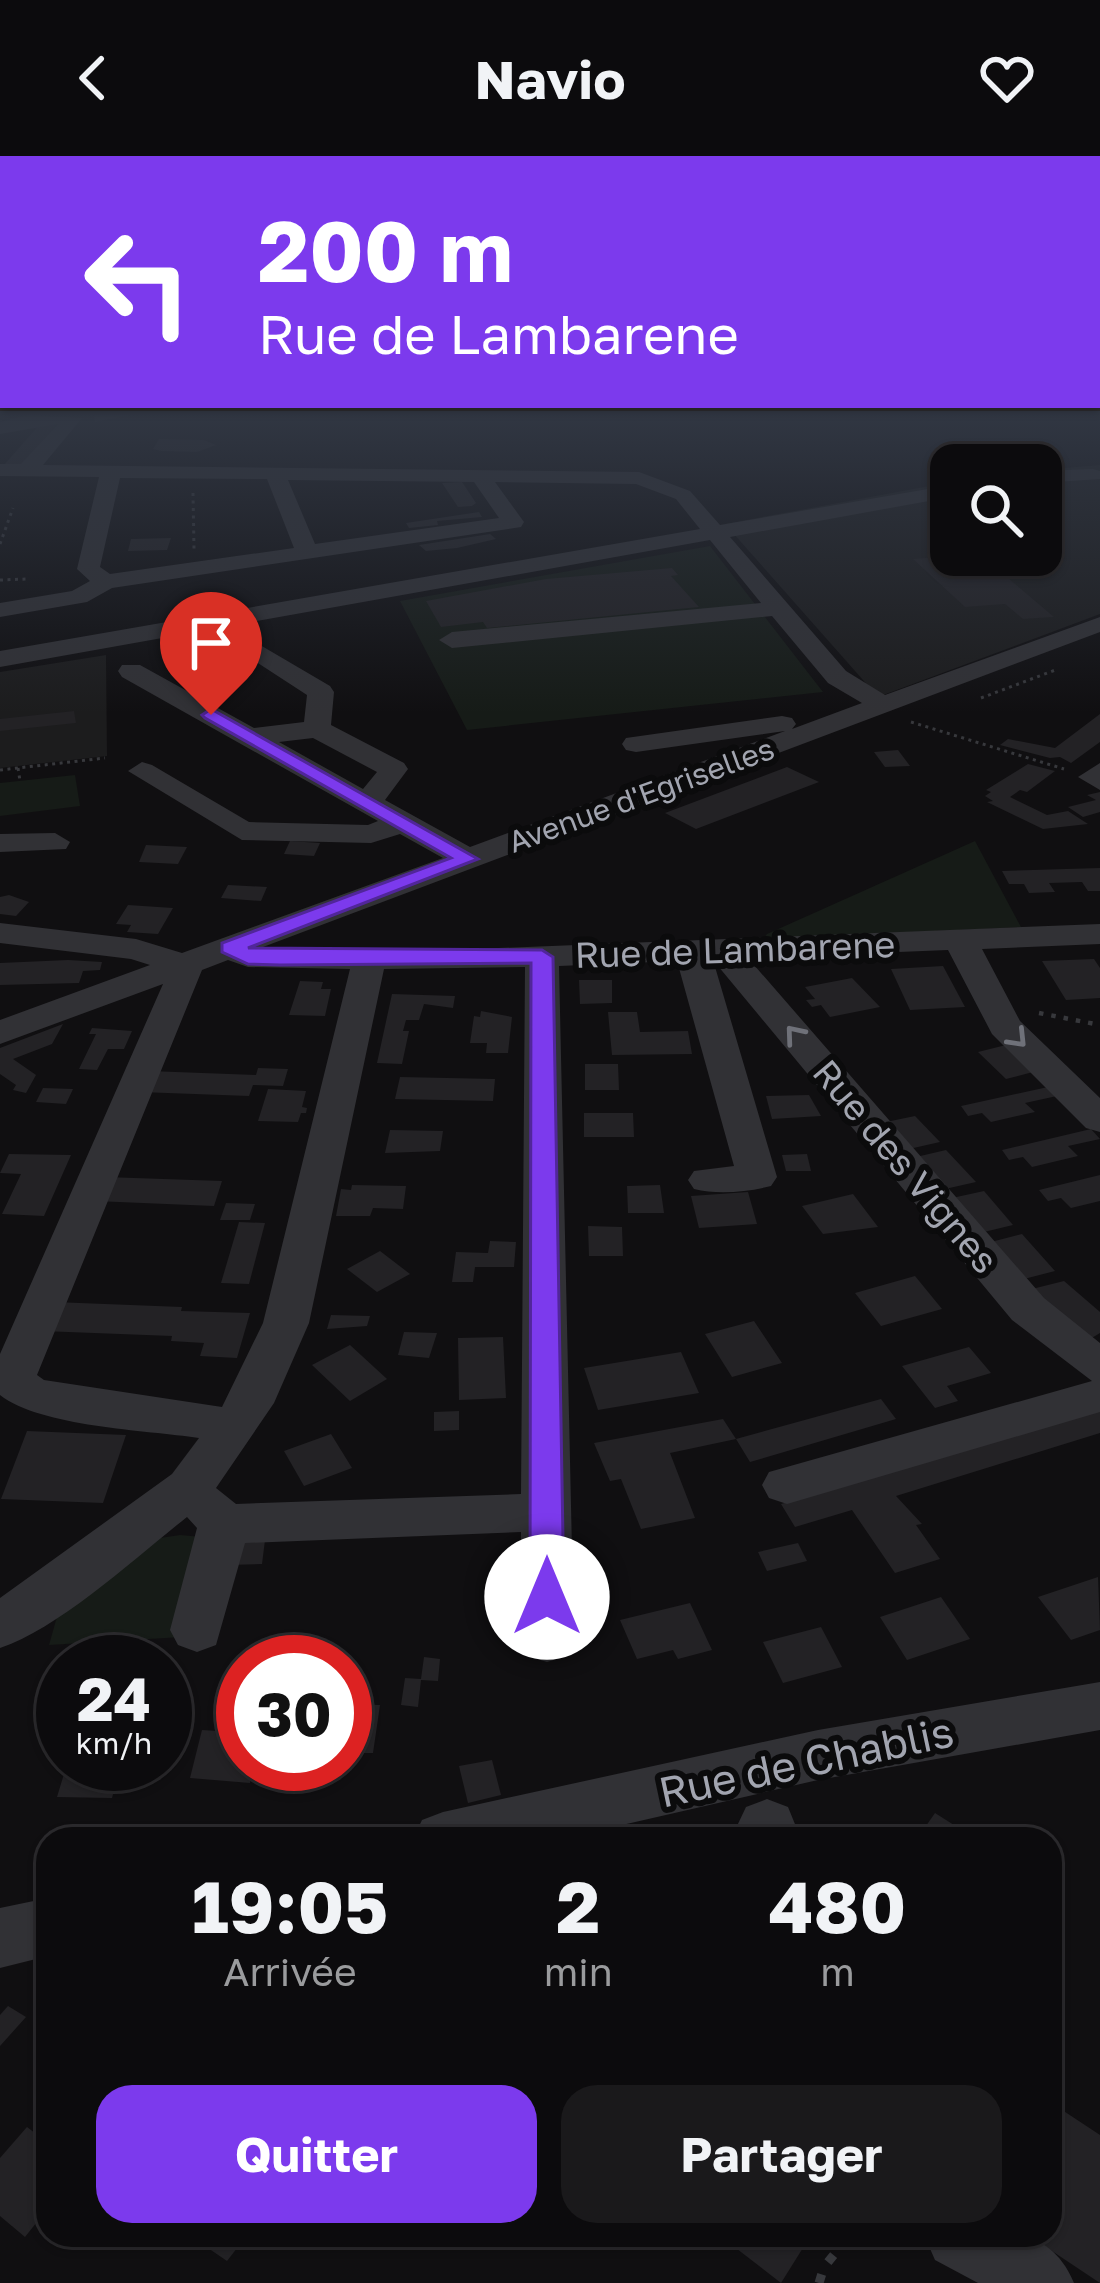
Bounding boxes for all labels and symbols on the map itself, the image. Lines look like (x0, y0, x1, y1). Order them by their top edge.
pin (160, 592, 262, 715)
street label: Avenue d'Egriselles (503, 730, 779, 860)
street label: Rue de Lambarene (574, 922, 896, 976)
one-way arrow (1004, 1025, 1026, 1047)
one-way arrow (787, 1026, 809, 1048)
street label: Rue des Vignes (805, 1051, 1007, 1281)
position arrow (484, 1534, 610, 1660)
speed limit sign: 30 (216, 1635, 372, 1791)
street label: Rue de Chablis (654, 1705, 958, 1817)

